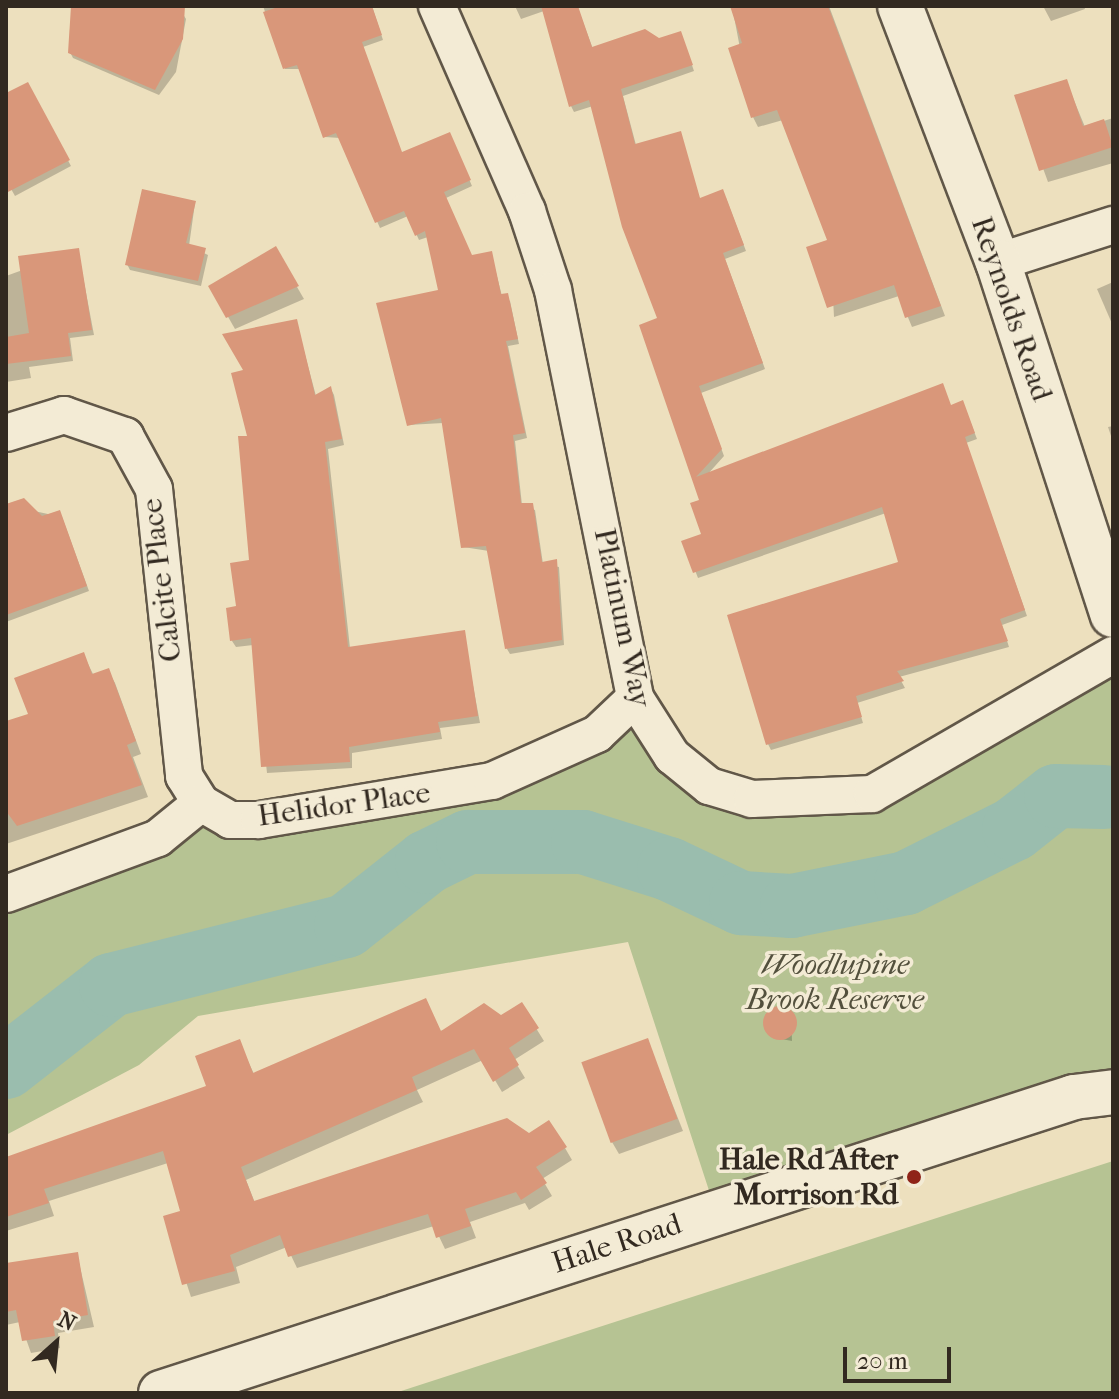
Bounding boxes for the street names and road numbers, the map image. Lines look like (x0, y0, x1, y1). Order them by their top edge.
street label: Reynolds Road (963, 212, 1059, 406)
street label: Calcite Place (134, 496, 190, 664)
street label: Platinum Way (585, 525, 659, 711)
street label: Helidor Place (255, 775, 433, 835)
street label: Hale Road (548, 1206, 686, 1282)

